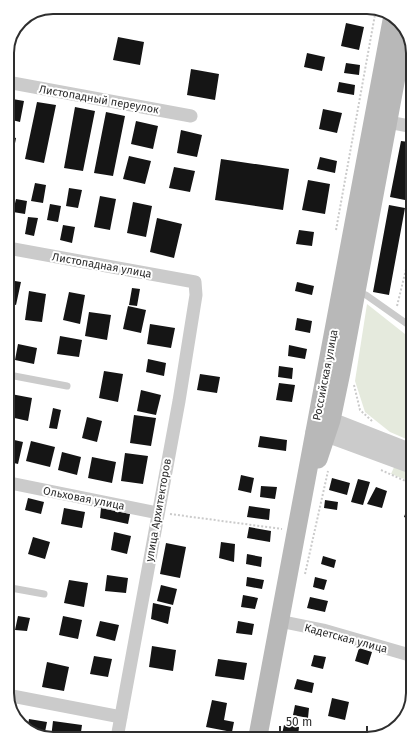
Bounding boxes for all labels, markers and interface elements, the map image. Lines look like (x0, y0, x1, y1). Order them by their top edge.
street label: Листопадный переулок (38, 83, 160, 117)
street label: Листопадная улица (51, 250, 153, 281)
street label: Российская улица (310, 328, 341, 422)
street label: улица Архитекторов (143, 457, 174, 563)
street label: Ольховая улица (42, 484, 126, 513)
street label: Кадетская улица (303, 621, 389, 656)
scale bar (280, 708, 367, 734)
text: 50 m (286, 715, 312, 729)

